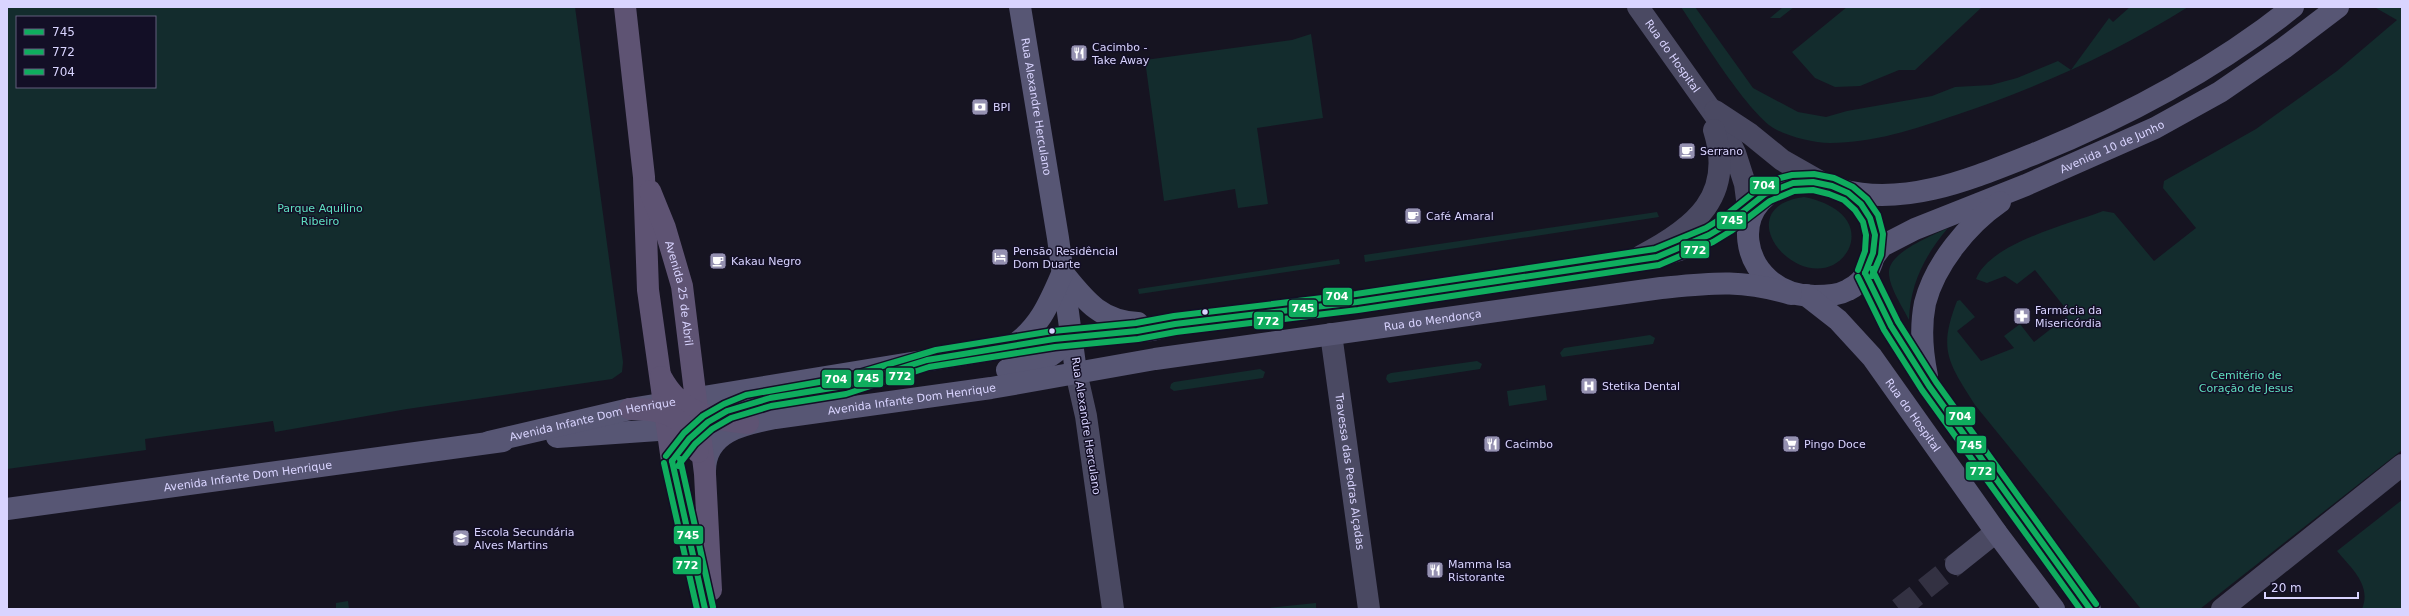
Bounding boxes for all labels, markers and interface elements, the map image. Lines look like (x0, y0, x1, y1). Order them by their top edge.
legend (16, 16, 156, 88)
street label: Rua do Hospital (1642, 17, 1703, 95)
text: 745 (52, 25, 75, 39)
street label: Rua Alexandre Herculano (1019, 37, 1054, 177)
place label: Cacimbo - Take Away (1091, 41, 1150, 67)
restaurant icon: Cacimbo - Take Away (1069, 43, 1089, 63)
text: 772 (52, 45, 75, 59)
text: 704 (52, 65, 75, 79)
bank icon: BPI (970, 97, 990, 117)
place label: BPI (993, 101, 1010, 114)
street label: Avenida 10 de Junho (2058, 118, 2167, 176)
cafe icon: Serrano (1677, 141, 1697, 161)
place label: Serrano (1700, 145, 1743, 158)
line badge: 704 (1749, 176, 1780, 195)
text: 704 (1753, 179, 1776, 192)
park label: Parque Aquilino Ribeiro (277, 202, 363, 228)
cafe icon: Café Amaral (1403, 206, 1423, 226)
place label: Café Amaral (1426, 210, 1494, 223)
line badge: 745 (1716, 211, 1747, 230)
text: 745 (1721, 214, 1743, 227)
street label: Avenida 25 de Abril (663, 239, 696, 347)
line badge: 772 (1680, 240, 1710, 259)
text: 772 (1684, 244, 1706, 257)
place label: Pensão Residêncial Dom Duarte (1013, 245, 1118, 271)
hotel icon: Pensão Residêncial Dom Duarte (990, 247, 1010, 267)
cafe icon: Kakau Negro (708, 251, 728, 271)
place label: Kakau Negro (731, 255, 801, 268)
line badge: 704 (1322, 287, 1353, 306)
text: 704 (1326, 290, 1349, 303)
line badge: 745 (1288, 299, 1318, 318)
text: 745 (1292, 302, 1314, 315)
place label: Farmácia da Misericórdia (2035, 304, 2102, 330)
pharmacy icon: Farmácia da Misericórdia (2012, 306, 2032, 326)
unlabelled marker (1200, 307, 1210, 317)
street label: Rua do Mendonça (1383, 307, 1482, 333)
line badge: 772 (1253, 311, 1284, 330)
text: 772 (1257, 315, 1279, 328)
unlabelled marker (1047, 326, 1057, 336)
street label: Rua Alexandre Herculano (1069, 356, 1103, 496)
line badge: 772 (885, 367, 915, 386)
line badge: 704 (821, 369, 852, 389)
line badge: 745 (853, 369, 884, 388)
park label: Cemitério de Coração de Jesus (2199, 369, 2293, 395)
text: 772 (889, 370, 911, 383)
text: 745 (857, 372, 879, 385)
text: 704 (825, 373, 848, 386)
hospital icon: Stetika Dental (1579, 376, 1599, 396)
street label: Rua do Hospital (1883, 376, 1943, 454)
place label: Stetika Dental (1602, 380, 1680, 393)
street label: Avenida Infante Dom Henrique (827, 381, 997, 417)
street label: Travessa das Pedras Alçadas (1333, 392, 1367, 551)
street label: Avenida Infante Dom Henrique (508, 395, 677, 444)
line badge: 704 (1945, 406, 1976, 426)
text: 704 (1949, 410, 1972, 423)
restaurant icon: Cacimbo (1482, 434, 1502, 454)
supermarket icon: Pingo Doce (1781, 434, 1801, 454)
line badge: 745 (1956, 435, 1987, 454)
place label: Cacimbo (1505, 438, 1553, 451)
place label: Pingo Doce (1804, 438, 1866, 451)
text: 745 (1960, 439, 1982, 452)
street label: Avenida Infante Dom Henrique (163, 458, 333, 494)
line badge: 772 (1965, 461, 1996, 481)
text: 772 (1970, 465, 1992, 478)
line badge: 745 (673, 525, 704, 545)
place label: Escola Secundária Alves Martins (474, 526, 575, 552)
school or university icon: Escola Secundária Alves Martins (451, 528, 471, 548)
text: 745 (677, 529, 699, 542)
line badge: 772 (672, 556, 702, 575)
place label: Mamma Isa Ristorante (1448, 558, 1512, 584)
text: 772 (676, 559, 698, 572)
restaurant icon: Mamma Isa Ristorante (1425, 560, 1445, 580)
scale bar (2265, 574, 2358, 600)
text: 20 m (2271, 581, 2302, 595)

